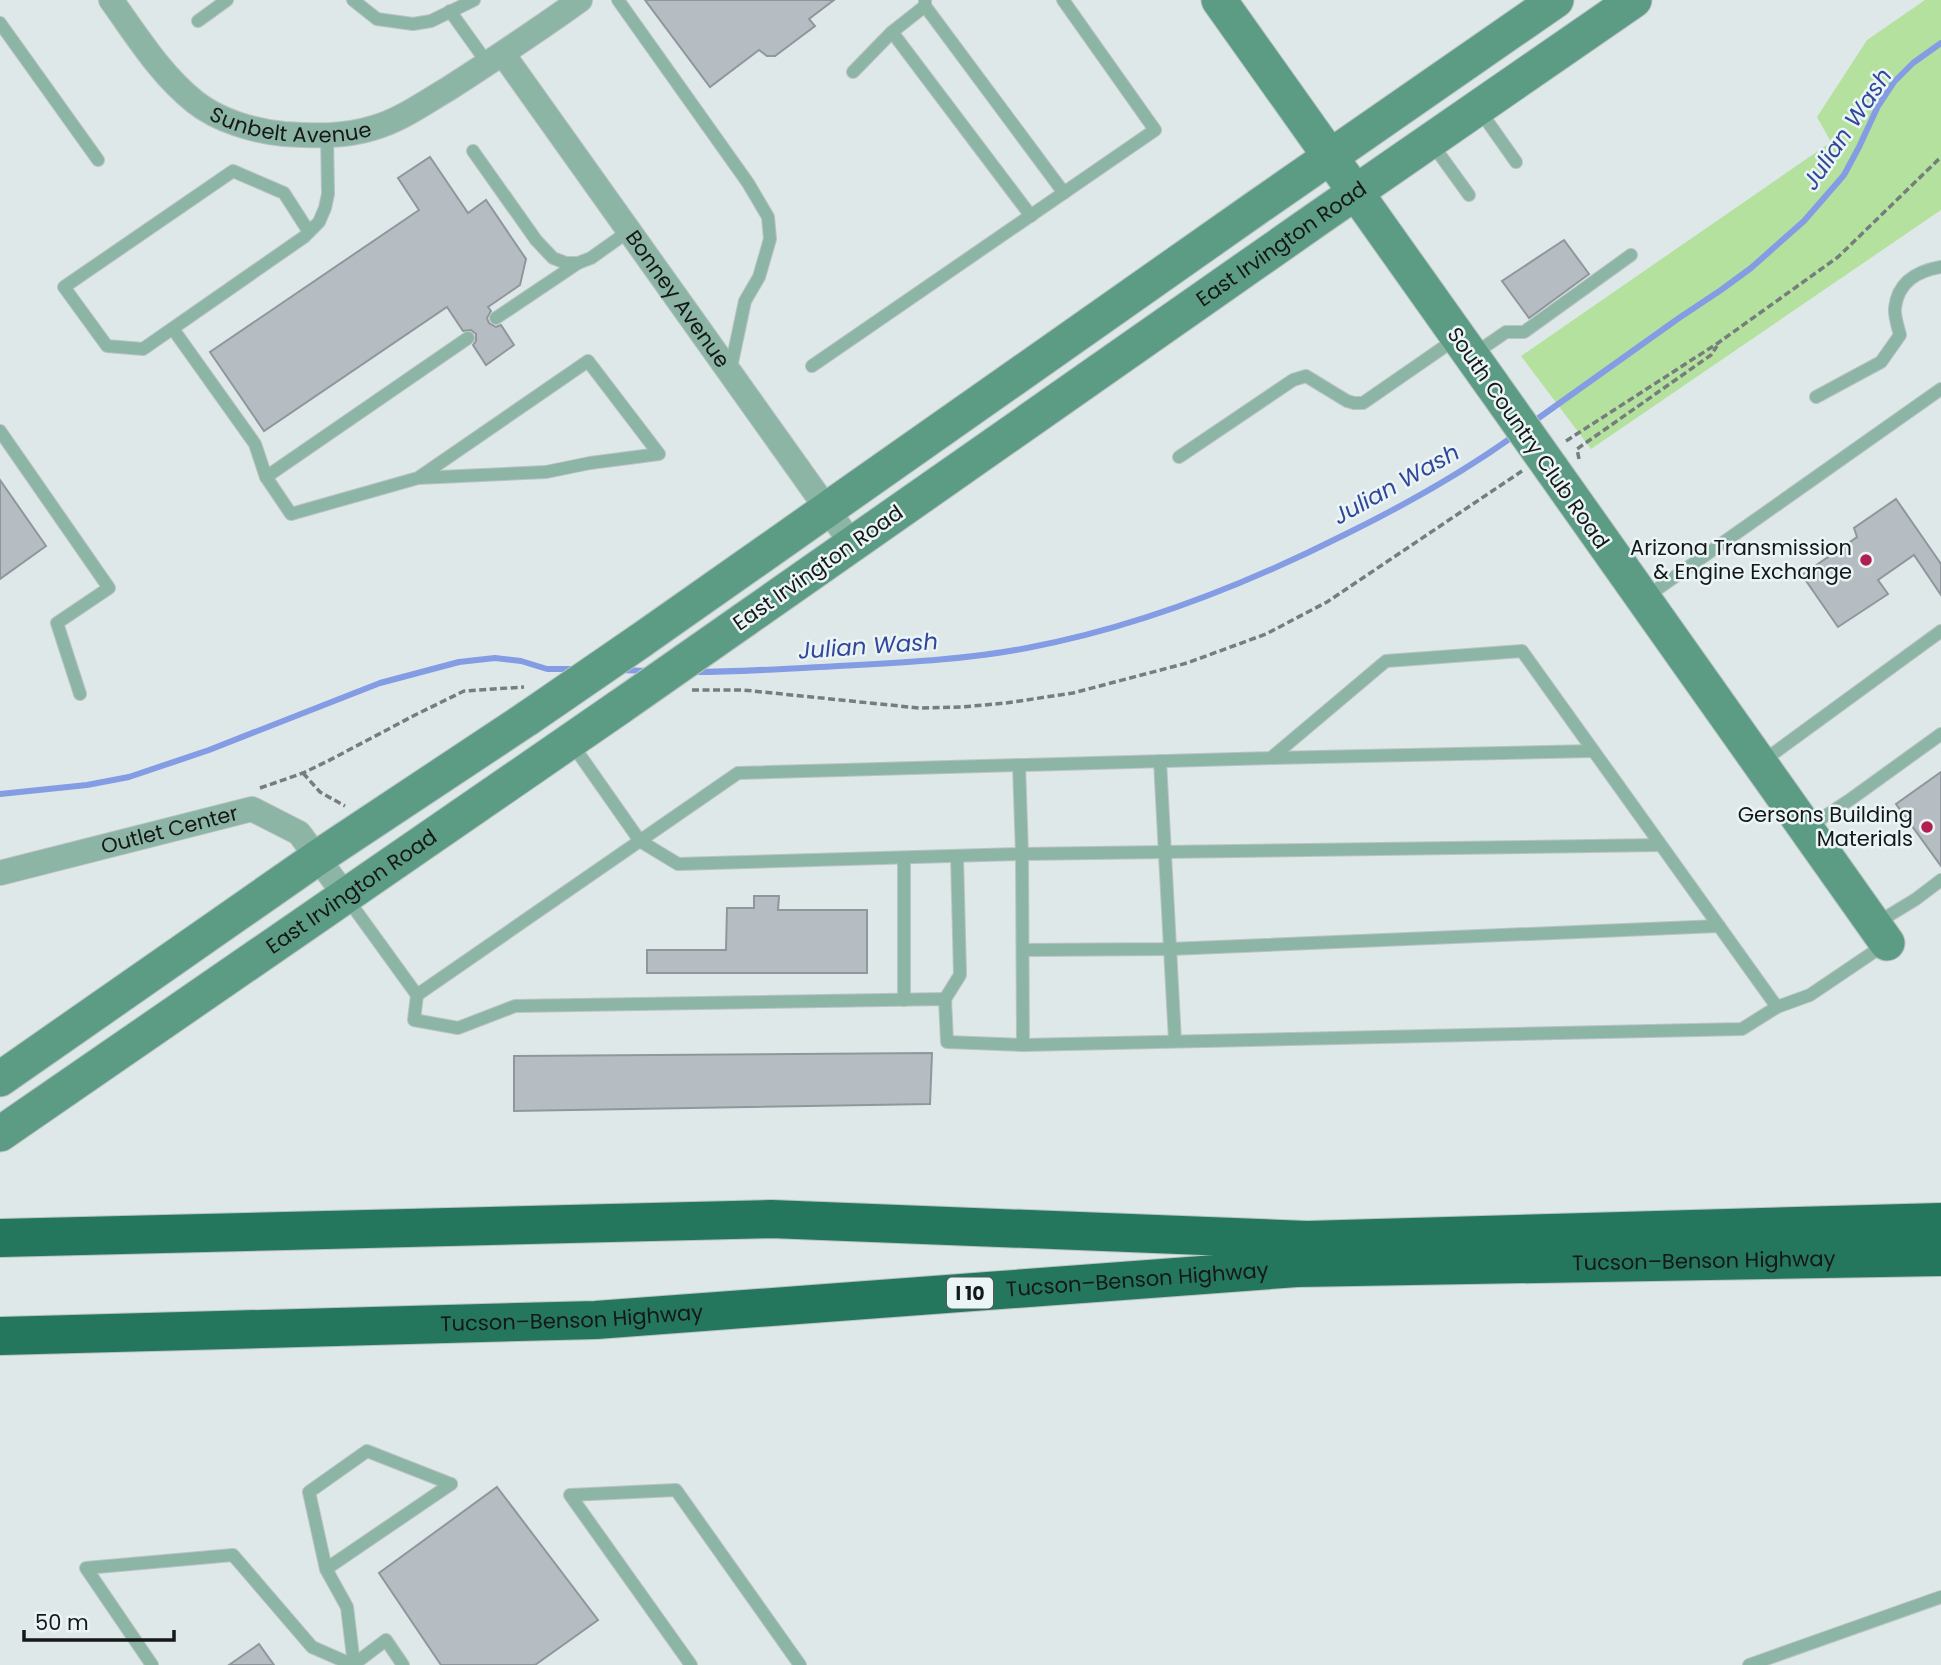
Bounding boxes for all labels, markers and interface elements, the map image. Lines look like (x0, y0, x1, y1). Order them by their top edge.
water label: Julian Wash (1795, 62, 1899, 196)
street label: Sunbelt Avenue (205, 99, 374, 149)
street label: East Irvington Road (1190, 174, 1372, 313)
street label: Bonney Avenue (619, 224, 737, 374)
street label: South Country Club Road (1441, 321, 1616, 554)
water label: Julian Wash (1327, 436, 1465, 532)
street label: East Irvington Road (727, 498, 909, 637)
place label: Arizona Transmission & Engine Exchange (1630, 533, 1852, 586)
marker: Arizona Transmission & Engine Exchange (1858, 552, 1874, 568)
water label: Julian Wash (797, 625, 939, 667)
street label: Outlet Center (98, 798, 241, 861)
place label: Gersons Building Materials (1738, 800, 1913, 853)
marker: Gersons Building Materials (1919, 819, 1935, 835)
street label: East Irvington Road (260, 822, 443, 960)
street label: Tucson–Benson Highway (1572, 1244, 1836, 1277)
street label: Tucson–Benson Highway (1005, 1255, 1270, 1304)
road number: I 10 (947, 1278, 993, 1308)
street label: Tucson–Benson Highway (440, 1297, 704, 1338)
scale bar (24, 1598, 175, 1642)
text: 50 m (35, 1608, 89, 1637)

